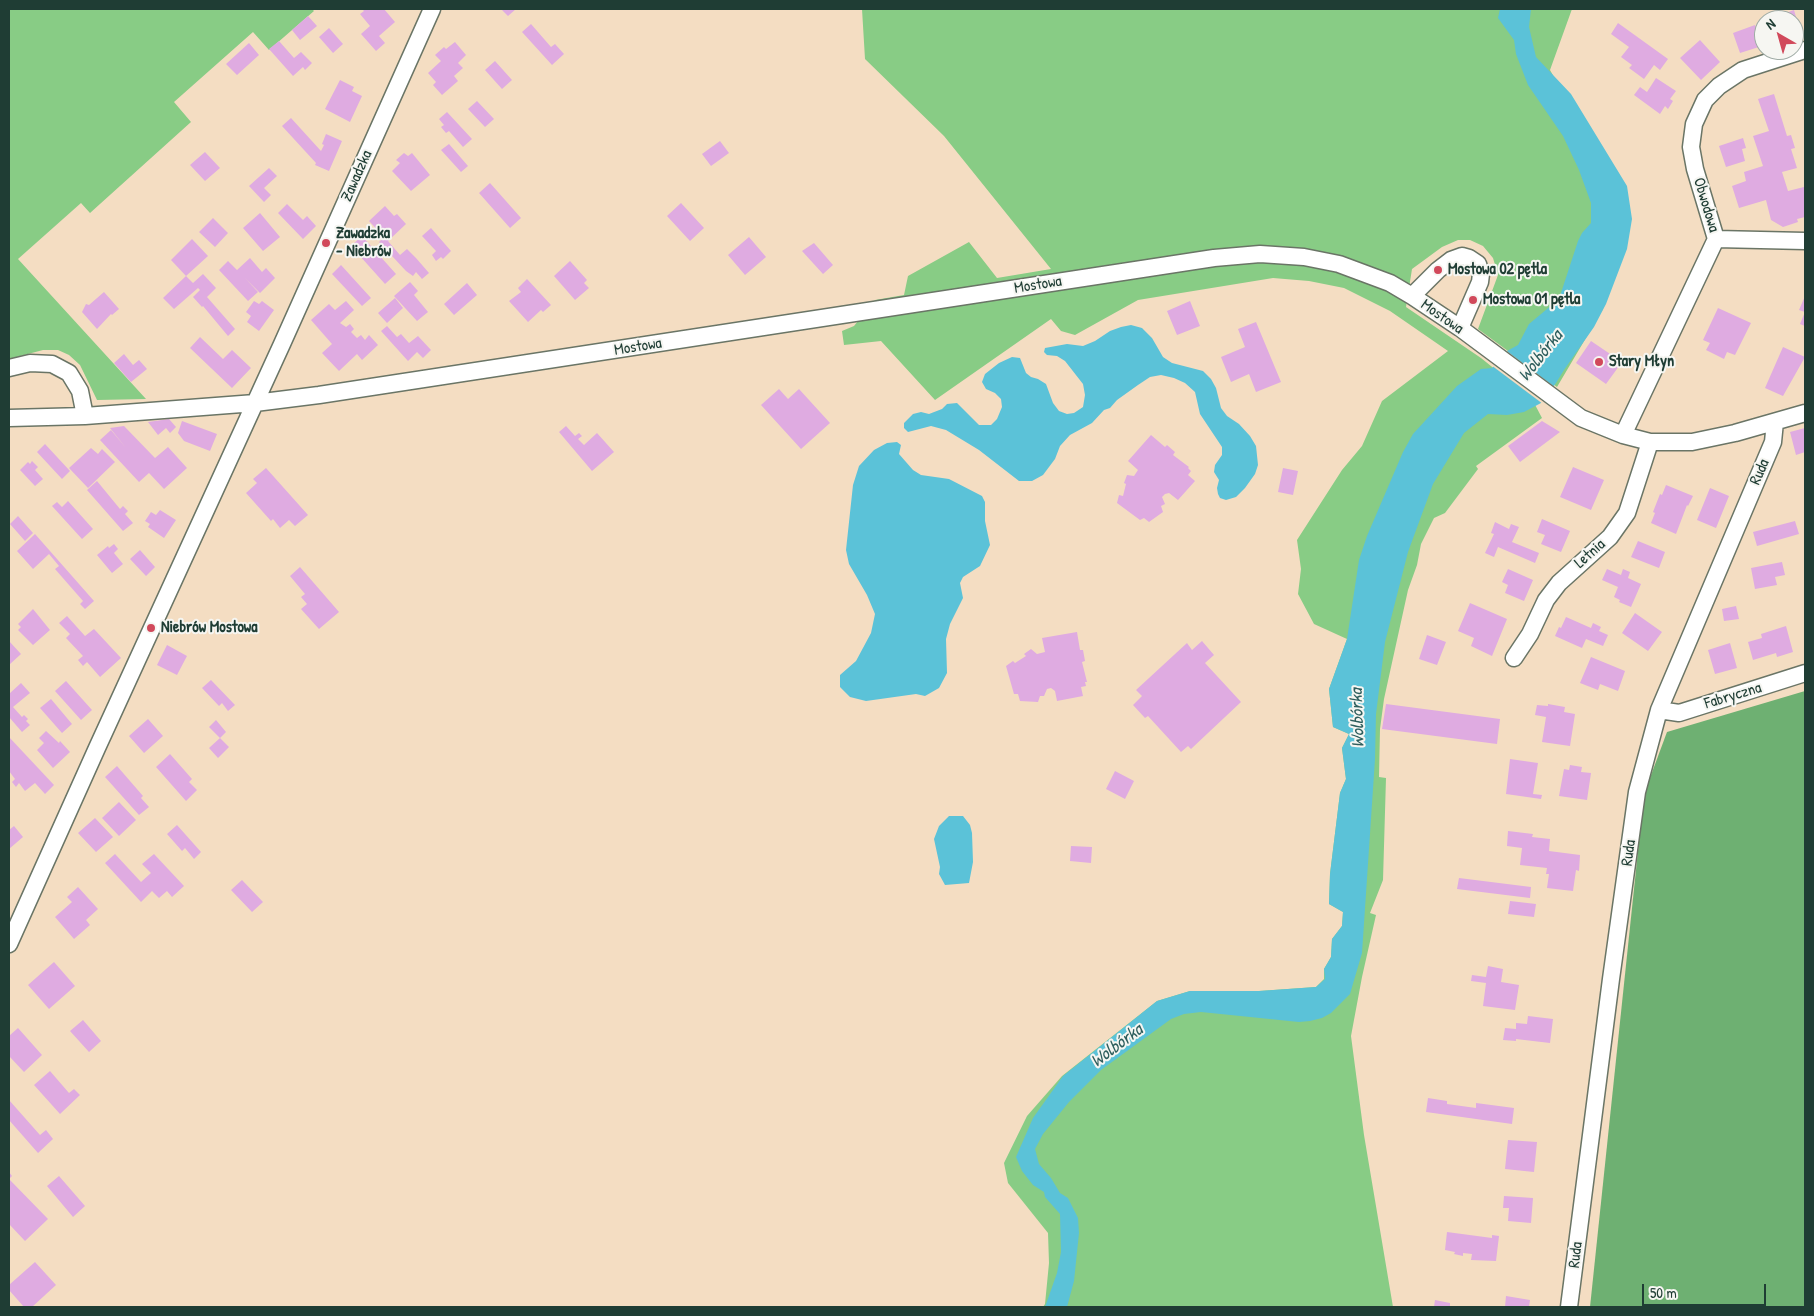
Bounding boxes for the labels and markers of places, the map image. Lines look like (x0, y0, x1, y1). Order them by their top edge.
place label: Zawadzka - Niebrów (336, 224, 391, 262)
marker: Zawadzka - Niebrów (320, 237, 332, 249)
place label: Mostowa 02 pętla (1448, 260, 1547, 280)
marker: Mostowa 02 pętla (1432, 264, 1444, 276)
place label: Mostowa 01 pętla (1483, 290, 1580, 310)
marker: Mostowa 01 pętla (1467, 294, 1479, 306)
place label: Stary Młyn (1609, 352, 1674, 372)
marker: Stary Młyn (1593, 356, 1605, 368)
place label: Niebrów Mostowa (161, 618, 258, 638)
marker: Niebrów Mostowa (145, 622, 157, 634)

